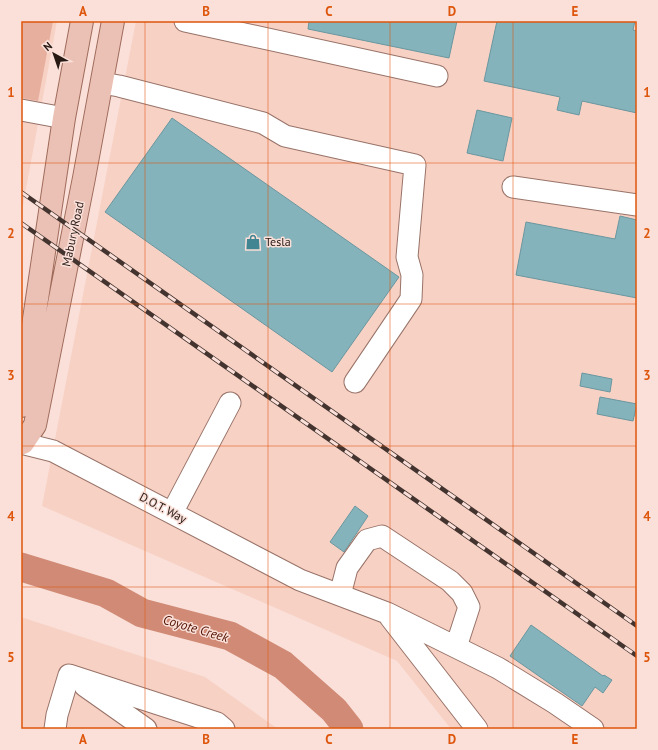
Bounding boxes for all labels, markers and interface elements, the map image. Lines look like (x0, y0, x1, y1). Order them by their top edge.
text: A (79, 3, 87, 20)
text: B (202, 3, 210, 20)
text: C (325, 3, 333, 20)
text: D (448, 3, 456, 20)
text: E (572, 3, 579, 20)
north arrow (34, 34, 74, 74)
text: N (40, 39, 55, 54)
text: 1 (7, 84, 15, 101)
text: 1 (643, 84, 651, 101)
street label: Mabury Road (58, 200, 87, 268)
text: 2 (7, 225, 15, 242)
text: 2 (643, 225, 651, 242)
shop icon: Tesla (244, 233, 262, 251)
place label: Tesla (265, 234, 291, 249)
text: 3 (7, 367, 15, 384)
text: 3 (643, 367, 651, 384)
street label: D.O.T. Way (137, 489, 190, 526)
text: 4 (7, 508, 15, 525)
text: 4 (643, 508, 651, 525)
water label: Coyote Creek (161, 611, 232, 646)
text: 5 (7, 649, 15, 666)
text: 5 (643, 649, 651, 666)
text: A (79, 731, 87, 748)
text: B (202, 731, 210, 748)
text: C (325, 731, 333, 748)
text: D (448, 731, 456, 748)
text: E (572, 731, 579, 748)

